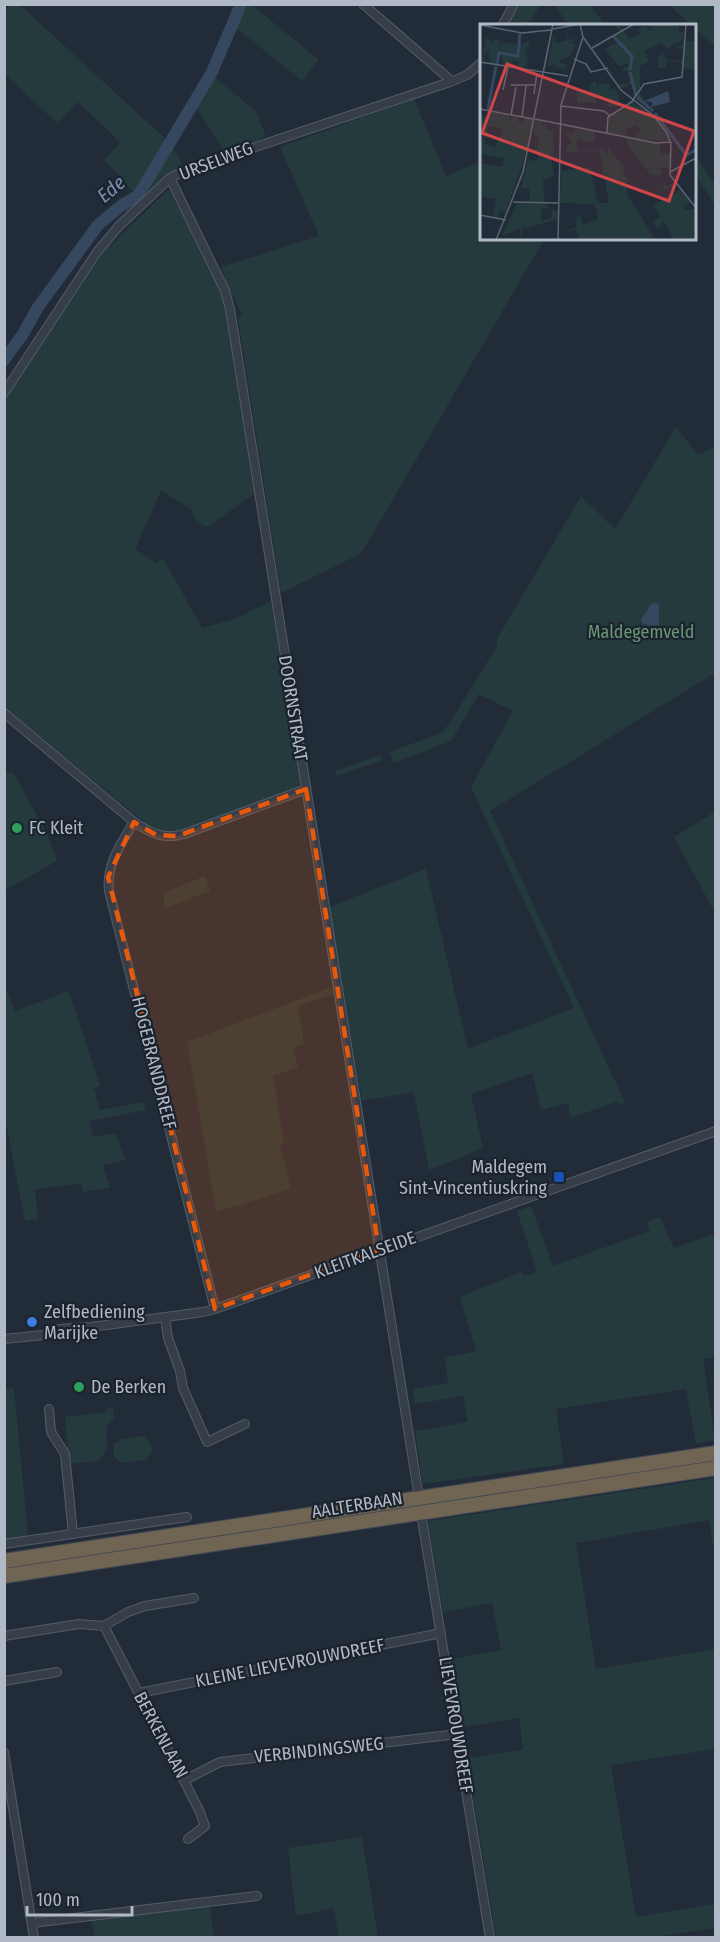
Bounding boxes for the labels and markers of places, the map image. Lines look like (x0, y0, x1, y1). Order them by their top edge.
place label: FC Kleit (29, 817, 84, 839)
marker: FC Kleit (10, 821, 24, 835)
place label: Maldegem Sint-Vincentiuskring (399, 1156, 548, 1199)
marker: Maldegem Sint-Vincentiuskring (552, 1170, 566, 1184)
place label: Zelfbediening Marijke (44, 1301, 145, 1344)
marker: Zelfbediening Marijke (25, 1315, 39, 1329)
place label: De Berken (91, 1376, 166, 1398)
marker: De Berken (72, 1380, 86, 1394)

